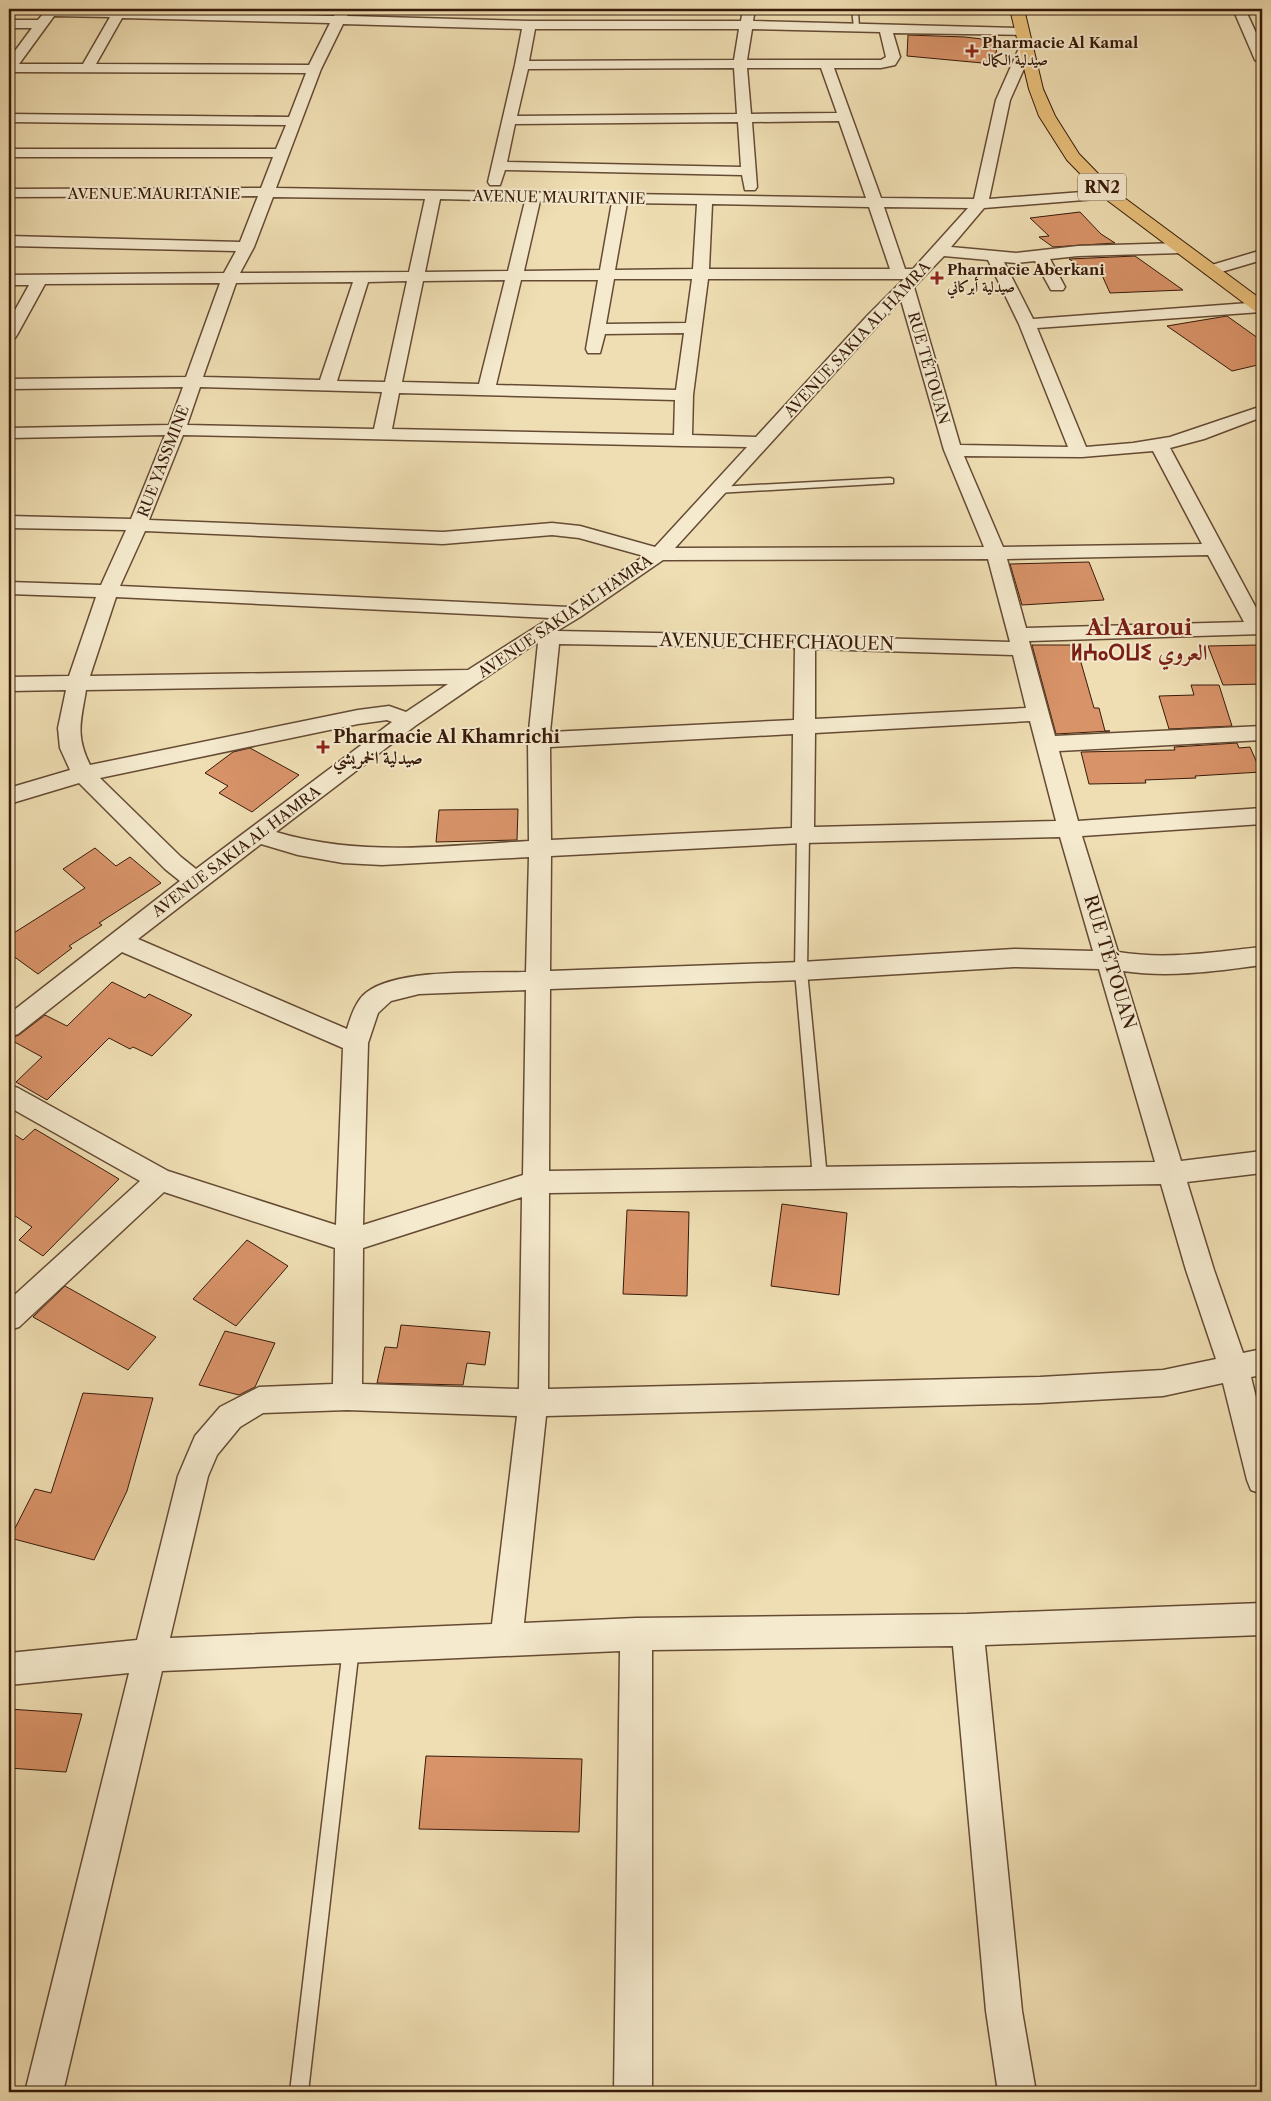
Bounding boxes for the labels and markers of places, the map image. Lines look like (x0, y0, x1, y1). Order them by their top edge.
place label: Pharmacie Al Kamal صيدلية الكمال (982, 33, 1138, 69)
marker: Pharmacie Al Kamal صيدلية الكمال (966, 45, 978, 57)
place label: Pharmacie Aberkani صيدلية أبركاني (946, 260, 1105, 299)
marker: Pharmacie Aberkani صيدلية أبركاني (931, 272, 943, 284)
place label: Pharmacie Al Khamrichi صيدلية الخمريشي (333, 726, 561, 775)
marker: Pharmacie Al Khamrichi صيدلية الخمريشي (317, 741, 329, 753)

